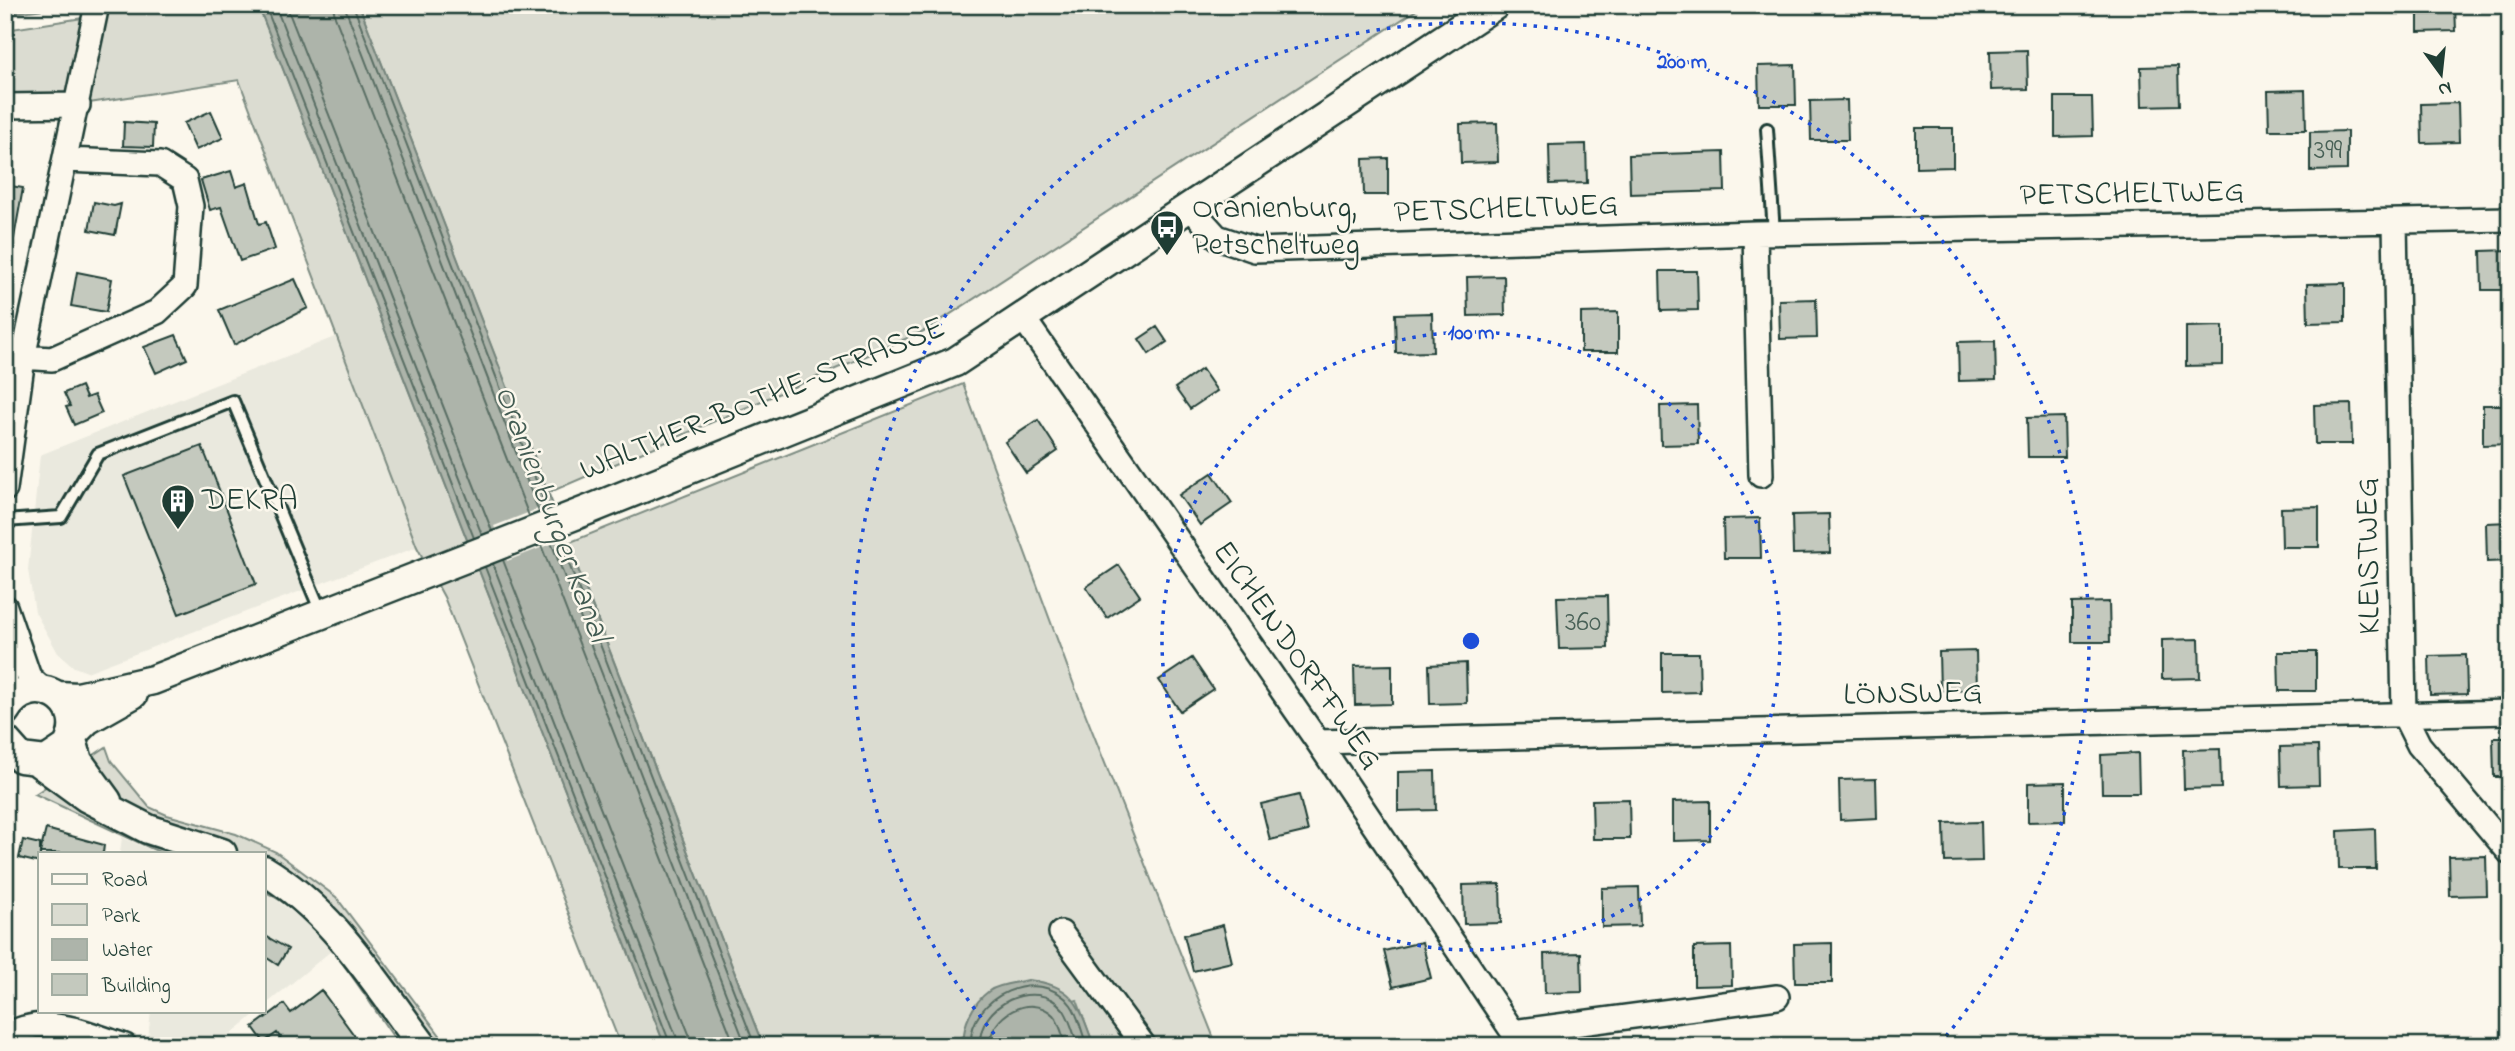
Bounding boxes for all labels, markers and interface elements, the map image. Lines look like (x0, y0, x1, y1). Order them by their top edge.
north arrow (2406, 38, 2476, 108)
text: 200 m (1656, 48, 1707, 78)
text: N (2435, 73, 2454, 103)
house number: 399 (2314, 131, 2343, 172)
street label: PETSCHELTWEG (2019, 170, 2245, 220)
street label: PETSCHELTWEG (1393, 183, 1619, 237)
place label: Oranienburg, Petscheltweg (1192, 186, 1360, 270)
bus stop icon: Oranienburg, Petscheltweg (1148, 208, 1186, 257)
street label: WALTHER-BOTHE-STRASSE (573, 305, 953, 495)
text: 100 m (1448, 319, 1494, 349)
water label: Oranienburger Kanal (479, 379, 623, 653)
street label: KLEISTWEG (2345, 477, 2395, 635)
place label: DEKRA (201, 478, 298, 525)
building icon: DEKRA (159, 482, 197, 531)
street label: EICHENDORFFWEG (1199, 532, 1393, 780)
house number: 360 (1565, 603, 1601, 644)
centre of rings (1459, 629, 1483, 653)
street label: LÖNSWEG (1843, 670, 1983, 720)
legend (38, 852, 266, 1012)
text: Road (102, 866, 148, 896)
text: Park (102, 902, 141, 932)
text: Water (102, 936, 153, 966)
text: Building (101, 972, 171, 1004)

